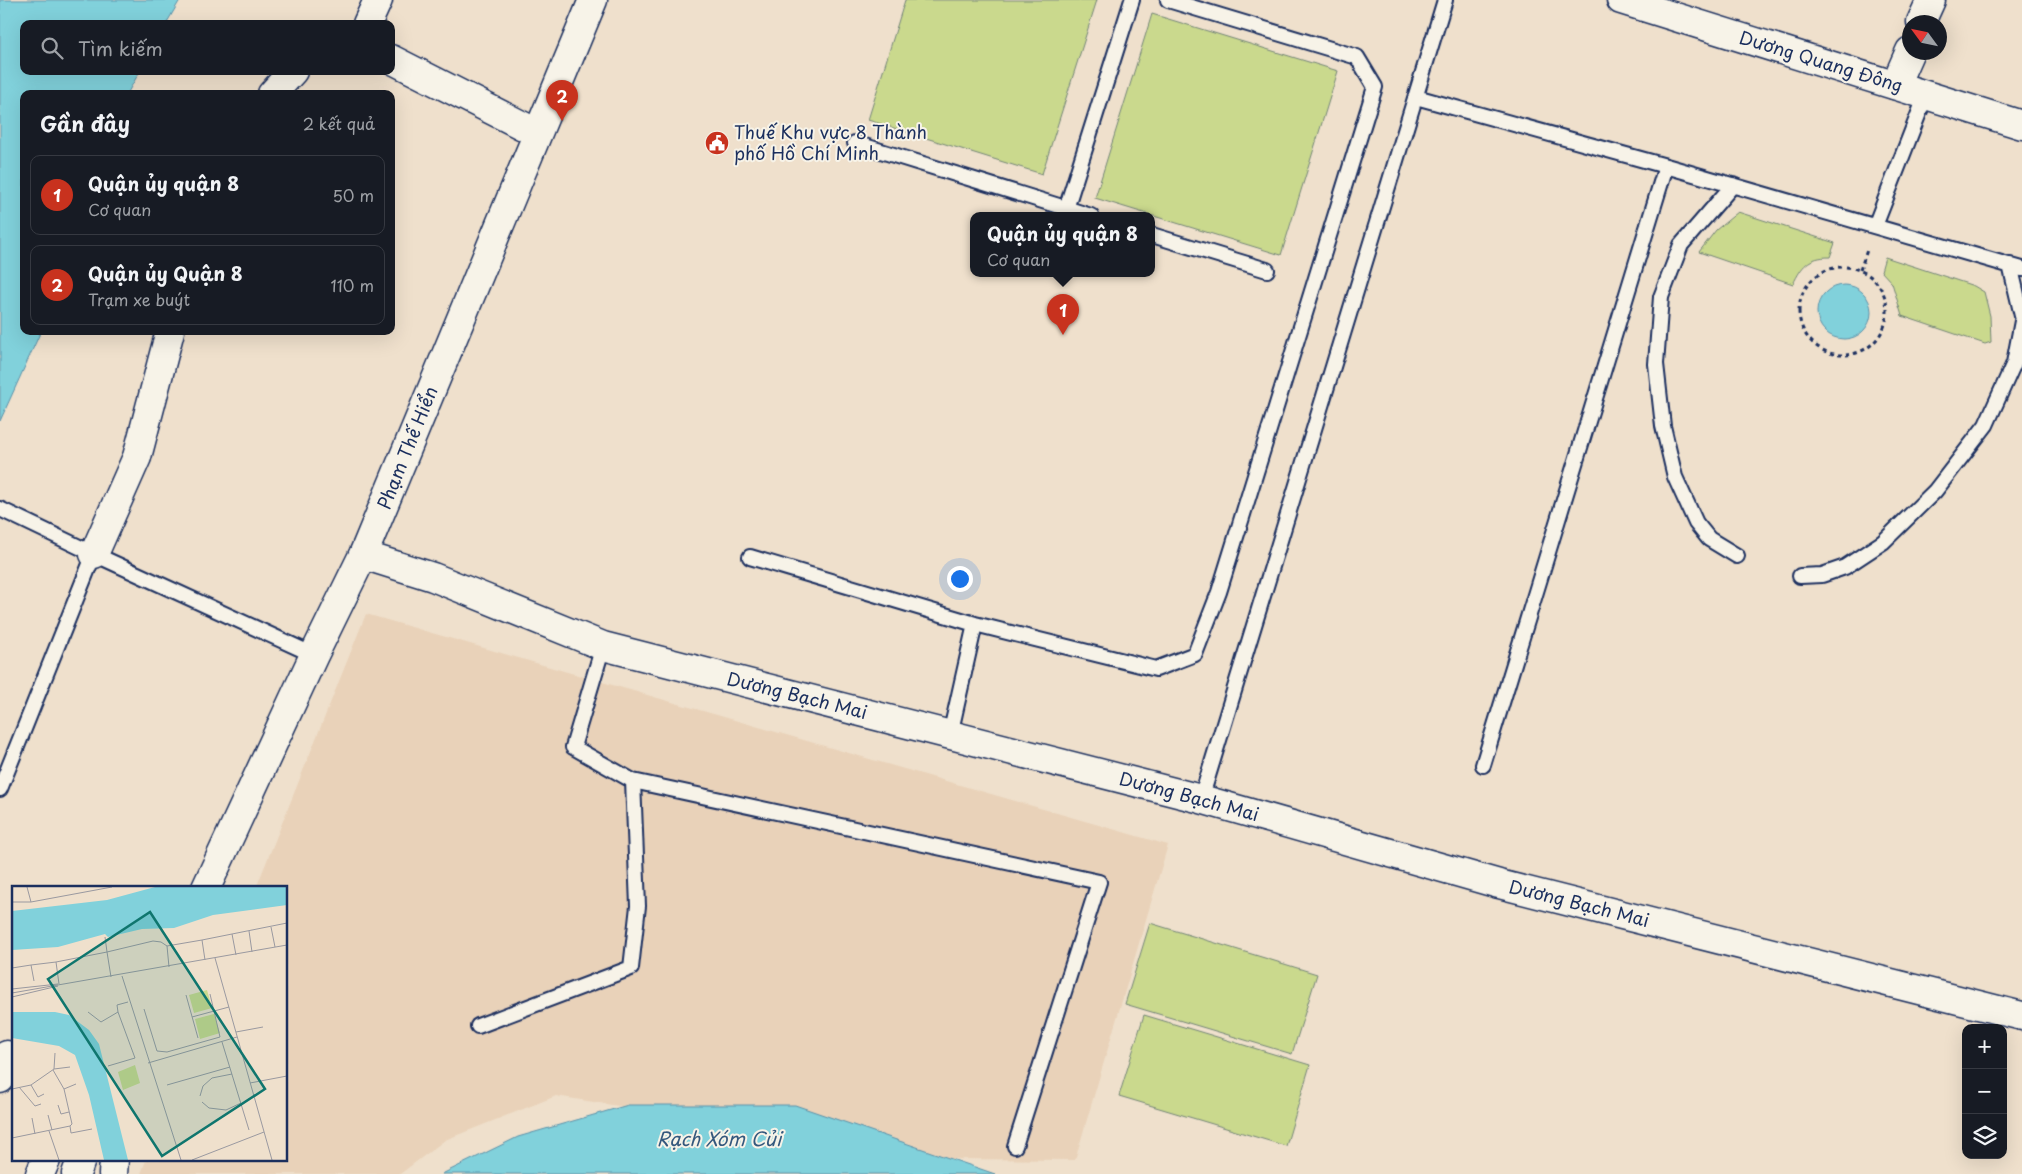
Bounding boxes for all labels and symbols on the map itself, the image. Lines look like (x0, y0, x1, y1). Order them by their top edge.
north arrow (1902, 15, 1947, 60)
street label: Dương Quang Đông (1736, 23, 1907, 98)
pin: 2 (546, 80, 578, 121)
place label: Thuế Khu vực 8 Thành phố Hồ Chí Minh (734, 118, 927, 166)
public building icon: Thuế Khu vực 8 Thành phố Hồ Chí Minh (704, 130, 730, 156)
pin: 1 (1047, 294, 1079, 335)
street label: Phạm Thế Hiển (370, 382, 444, 513)
your location (947, 566, 973, 592)
street label: Dương Bạch Mai (724, 664, 870, 725)
street label: Dương Bạch Mai (1117, 764, 1262, 827)
street label: Dương Bạch Mai (1506, 872, 1652, 933)
inset map (12, 886, 288, 1162)
water label: Rạch Xóm Củi (657, 1124, 784, 1152)

